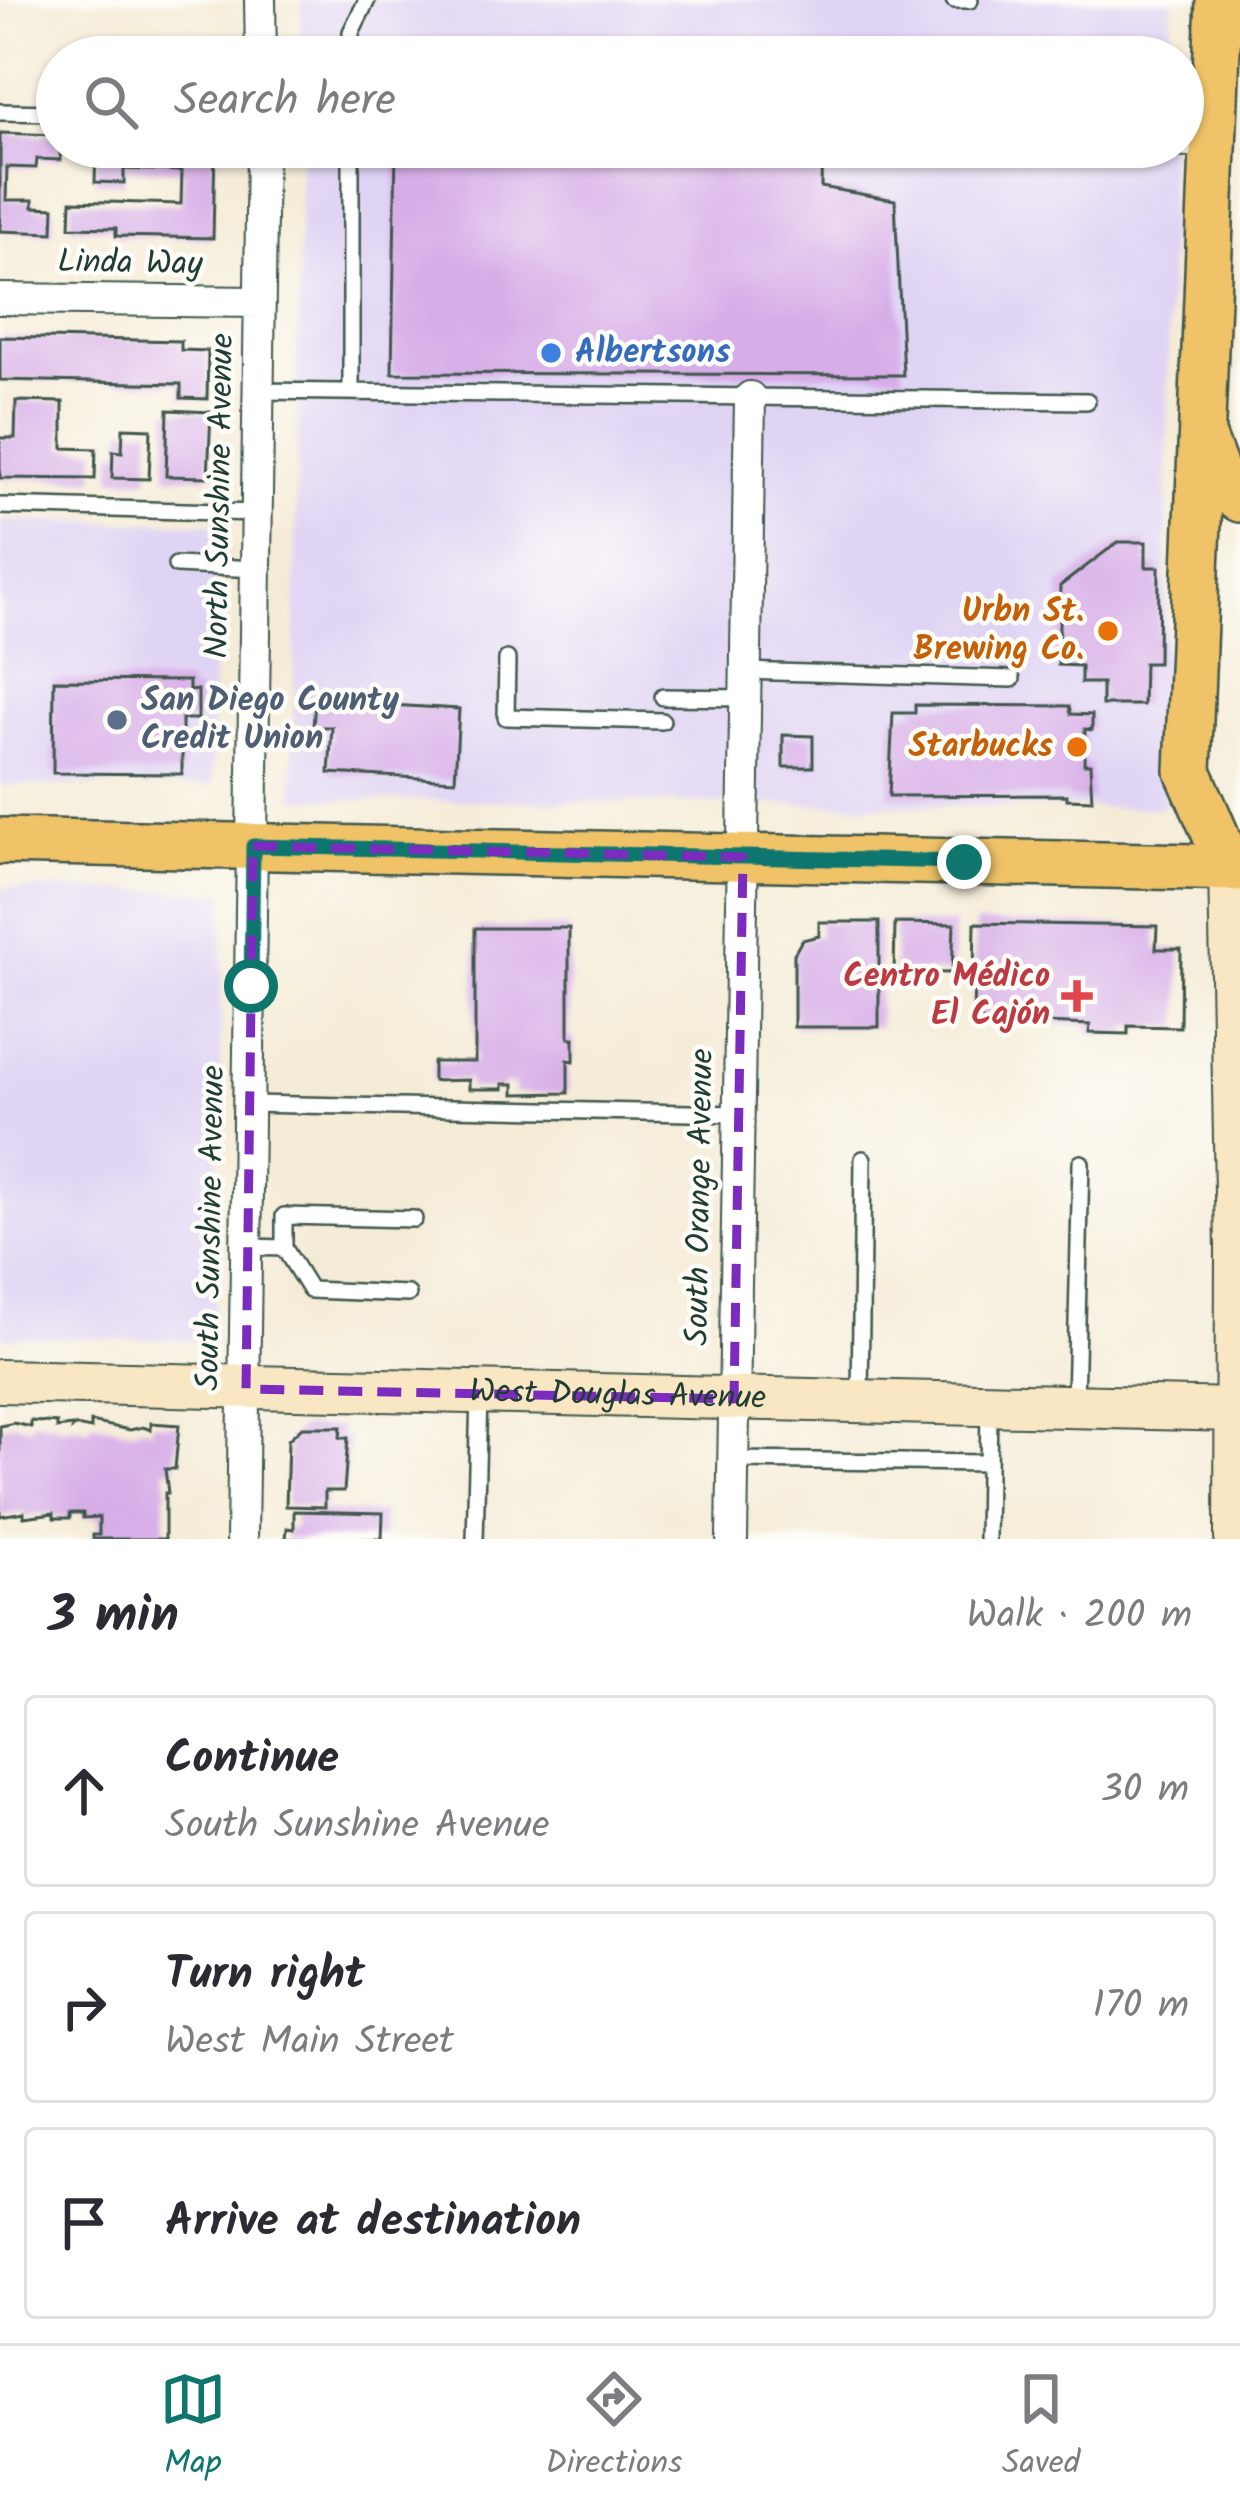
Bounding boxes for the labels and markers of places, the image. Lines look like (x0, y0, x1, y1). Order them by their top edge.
place label: Albertsons (575, 327, 731, 380)
marker: Albertsons (538, 340, 564, 366)
place label: Urbn St. Brewing Co. (913, 586, 1084, 677)
marker: Urbn St. Brewing Co. (1095, 618, 1121, 644)
place label: San Diego County Credit Union (141, 675, 399, 766)
marker: San Diego County Credit Union (104, 707, 130, 733)
place label: Starbucks (909, 721, 1054, 774)
marker: Starbucks (1064, 734, 1090, 760)
place label: Centro Médico El Cajón (843, 951, 1050, 1042)
marker: Centro Médico El Cajón (1061, 980, 1093, 1012)

